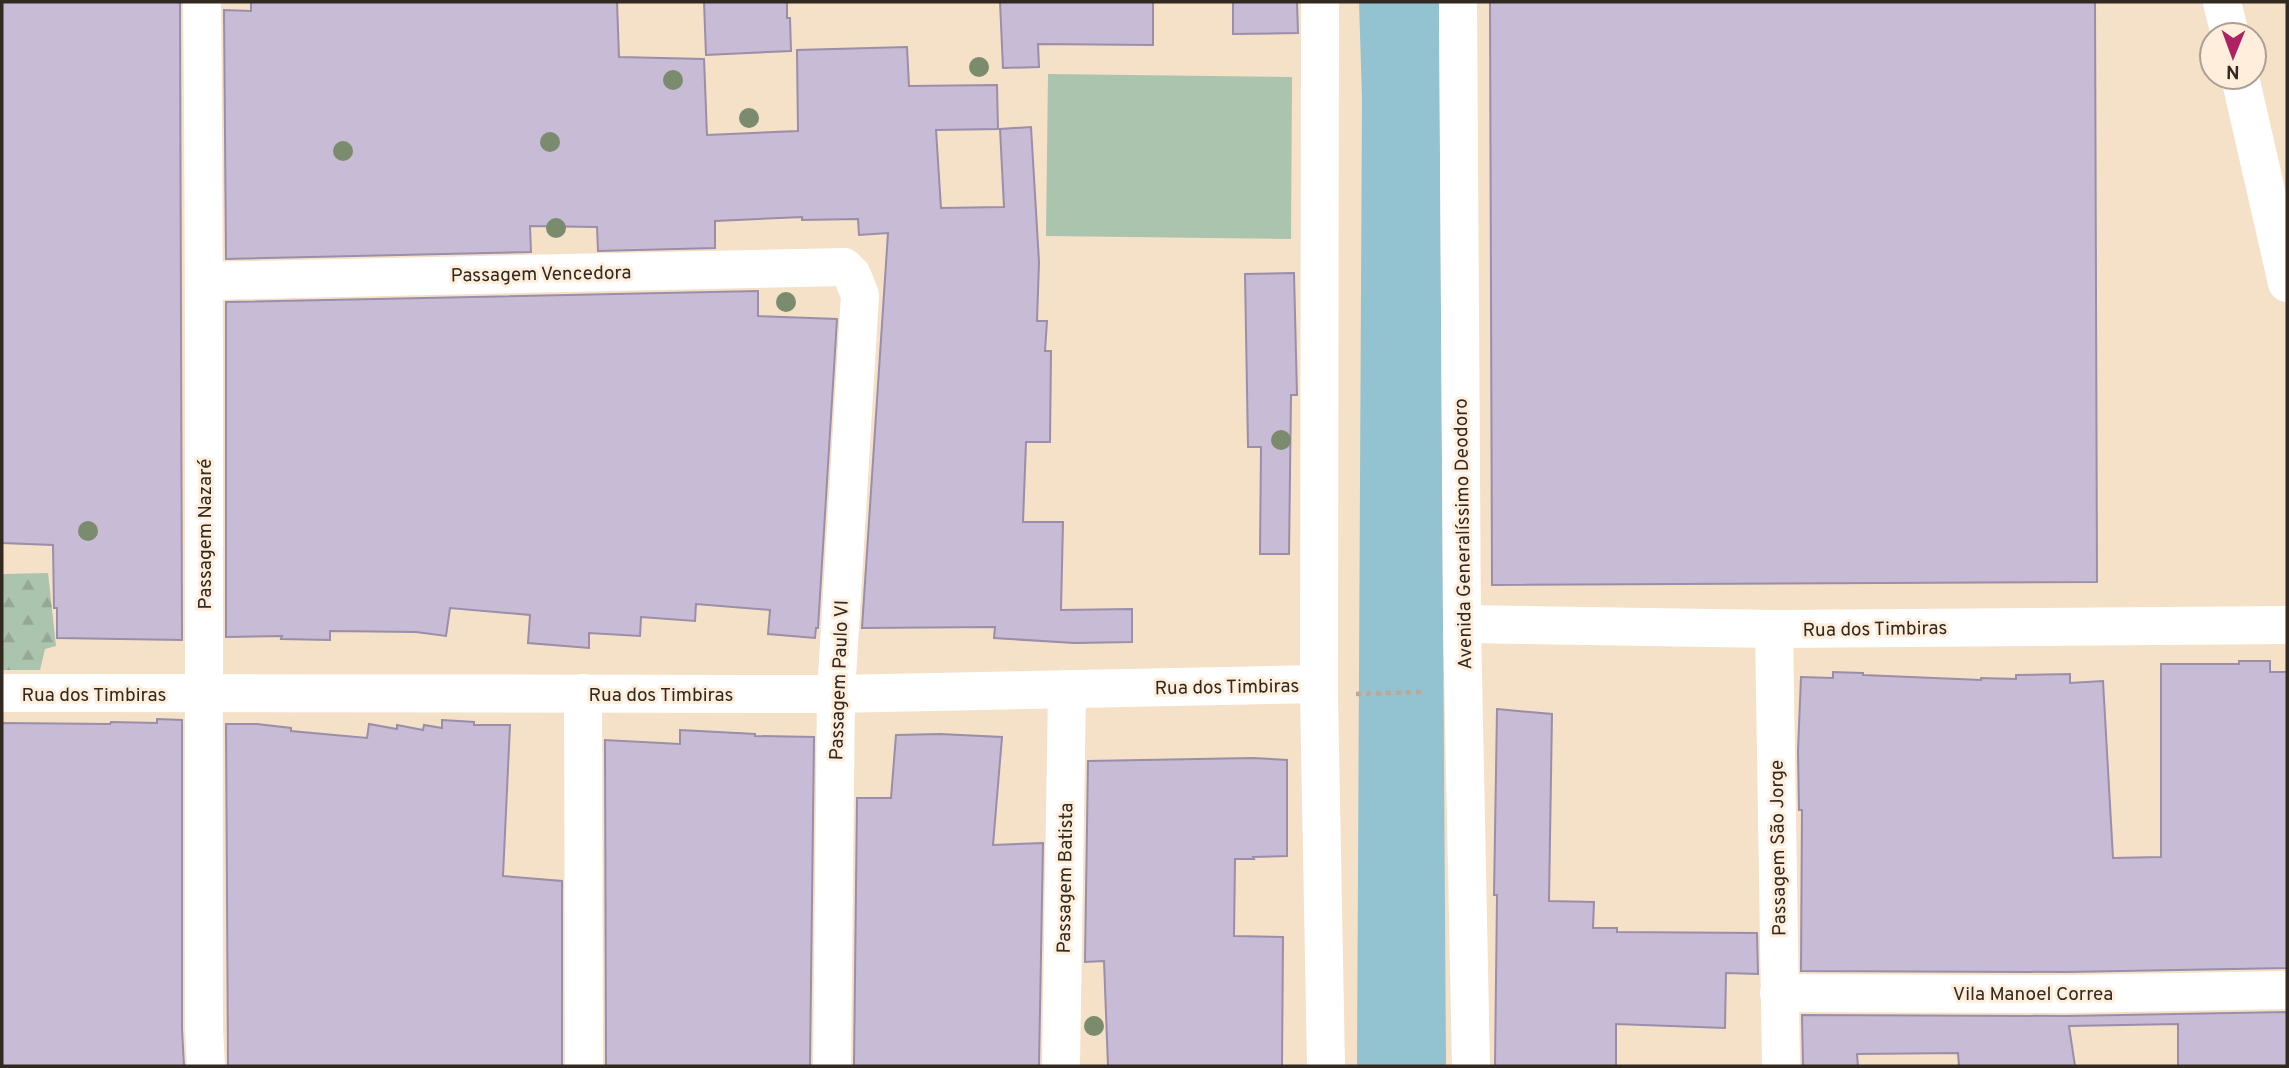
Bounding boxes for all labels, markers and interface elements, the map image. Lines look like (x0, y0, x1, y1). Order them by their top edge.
north arrow (2198, 21, 2268, 91)
text: N (2226, 59, 2240, 83)
street label: Passagem Vencedora (450, 261, 632, 289)
street label: Avenida Generalíssimo Deodoro (1450, 398, 1478, 670)
street label: Passagem Nazaré (194, 459, 218, 609)
street label: Passagem Paulo VI (825, 600, 855, 761)
street label: Rua dos Timbiras (1802, 617, 1948, 643)
street label: Rua dos Timbiras (1154, 675, 1300, 701)
street label: Rua dos Timbiras (22, 684, 166, 708)
street label: Rua dos Timbiras (589, 684, 733, 708)
street label: Passagem São Jorge (1765, 760, 1793, 936)
street label: Passagem Batista (1053, 802, 1079, 954)
street label: Vila Manoel Correa (1953, 983, 2113, 1007)

